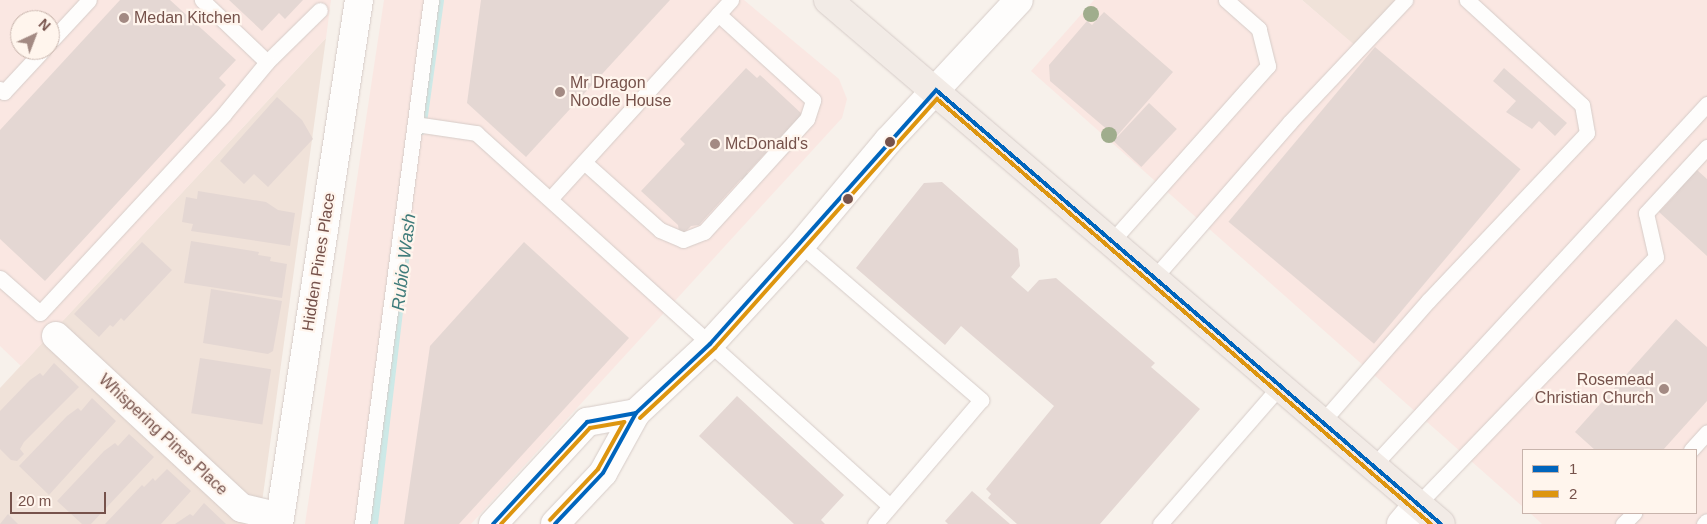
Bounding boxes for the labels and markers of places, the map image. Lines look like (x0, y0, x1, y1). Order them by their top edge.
place label: Medan Kitchen (134, 8, 241, 28)
marker: Medan Kitchen (118, 12, 130, 24)
place label: Mr Dragon Noodle House (570, 73, 671, 111)
marker: Mr Dragon Noodle House (554, 86, 566, 98)
place label: McDonald's (725, 134, 808, 154)
unlabelled marker (885, 137, 895, 147)
marker: McDonald's (709, 138, 721, 150)
unlabelled marker (843, 194, 853, 204)
place label: Rosemead Christian Church (1535, 370, 1654, 408)
marker: Rosemead Christian Church (1658, 383, 1670, 395)

